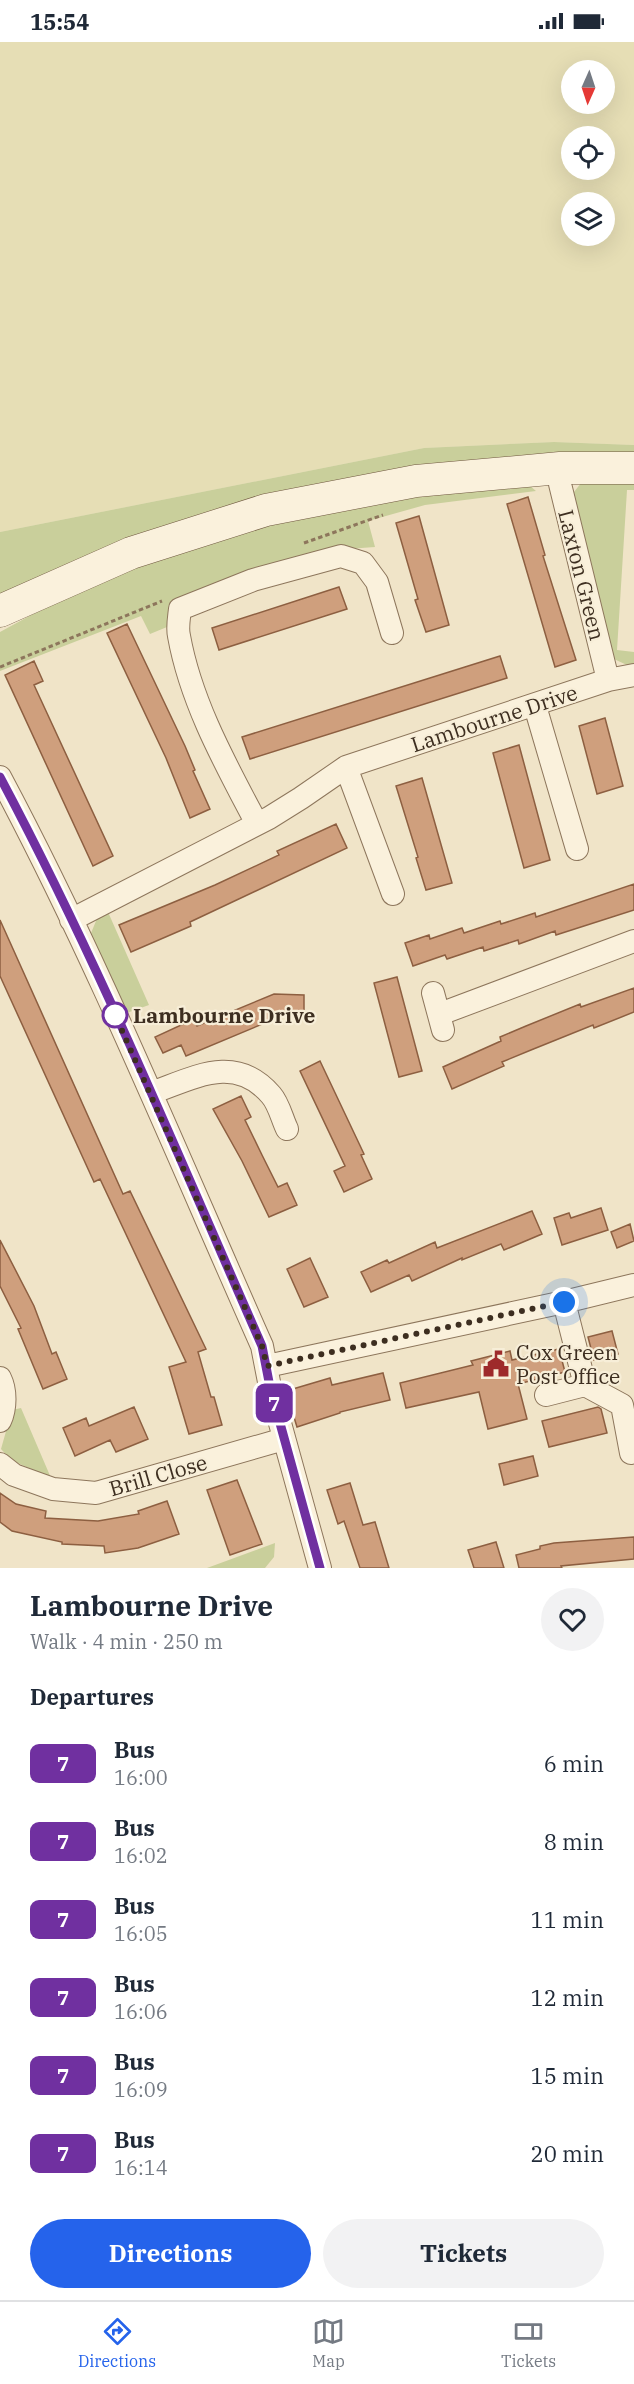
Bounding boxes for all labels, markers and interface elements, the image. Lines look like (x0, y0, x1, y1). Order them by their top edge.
text: 15:54 (30, 7, 89, 36)
north arrow (561, 60, 615, 114)
map controls (561, 60, 615, 246)
button: locate (561, 126, 615, 180)
button: layers (561, 192, 615, 246)
street label: Laxton Green (552, 507, 612, 643)
street label: Lambourne Drive (407, 678, 581, 758)
place label: Lambourne Drive (133, 1001, 315, 1029)
marker: Lambourne Drive (102, 1002, 128, 1028)
your location (549, 1287, 579, 1317)
place label: Cox Green Post Office (516, 1338, 620, 1390)
public building icon: Cox Green Post Office (481, 1349, 511, 1379)
line badge: 7 (254, 1384, 294, 1422)
text: 7 (268, 1389, 280, 1417)
street label: Brill Close (106, 1448, 210, 1502)
text: Lambourne Drive (30, 1587, 273, 1624)
button: heart (541, 1588, 604, 1651)
text: Walk · 4 min · 250 m (30, 1628, 223, 1655)
text: Departures (30, 1682, 154, 1711)
text: Bus (114, 1735, 155, 1764)
text: 7 (57, 1749, 69, 1777)
text: 6 min (544, 1749, 604, 1778)
text: 16:00 (114, 1764, 168, 1791)
text: Bus (114, 1813, 155, 1842)
text: 7 (57, 1827, 69, 1855)
text: 8 min (544, 1827, 604, 1856)
text: 16:02 (114, 1842, 168, 1869)
text: Bus (114, 1891, 155, 1920)
text: 7 (57, 1905, 69, 1933)
text: 11 min (531, 1905, 604, 1934)
text: 16:05 (114, 1920, 168, 1947)
text: Bus (114, 1969, 155, 1998)
text: 7 (57, 1983, 69, 2011)
text: 12 min (531, 1983, 604, 2012)
text: 16:06 (114, 1998, 168, 2025)
text: Bus (114, 2047, 155, 2076)
text: 7 (57, 2061, 69, 2089)
text: 15 min (531, 2061, 604, 2090)
text: 16:09 (114, 2076, 168, 2103)
text: Bus (114, 2125, 155, 2154)
text: 7 (57, 2139, 69, 2167)
text: 20 min (531, 2139, 604, 2168)
text: 16:14 (114, 2154, 168, 2181)
button: Directions (30, 2219, 311, 2288)
button: Tickets (323, 2219, 604, 2288)
tab: Directions (78, 2315, 156, 2371)
tab: Map (312, 2315, 345, 2371)
tab: Tickets (501, 2315, 556, 2371)

